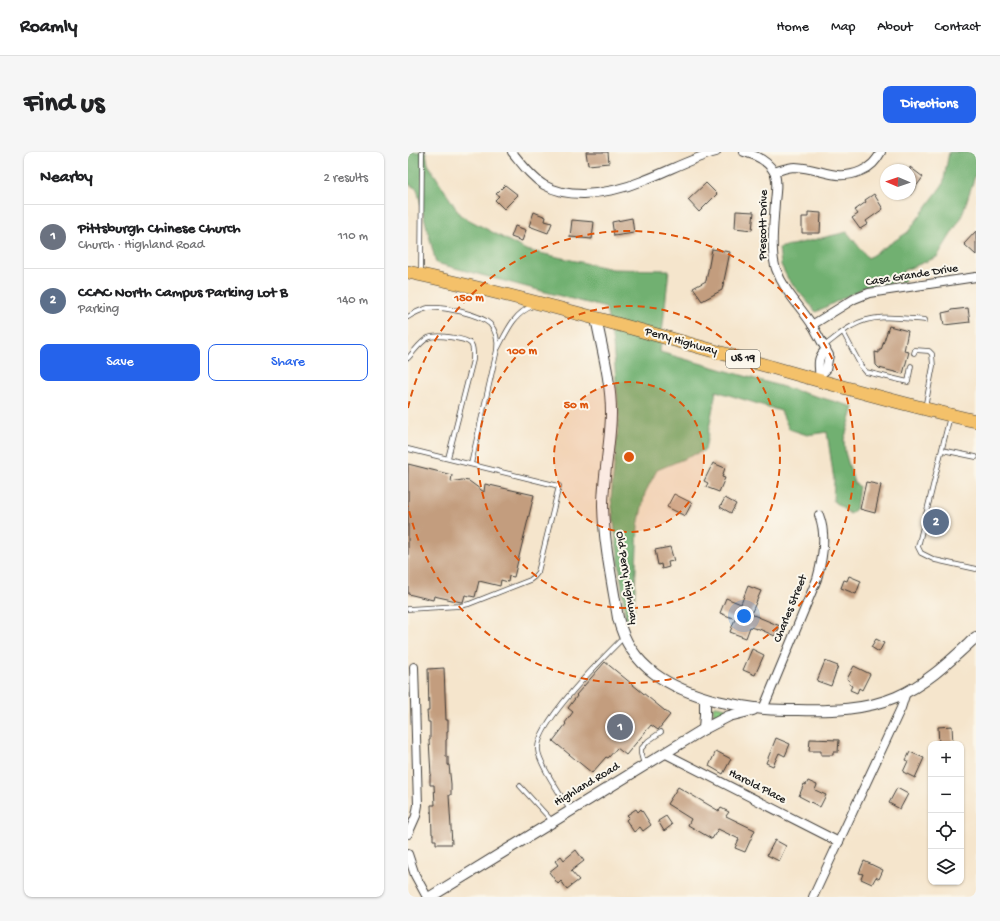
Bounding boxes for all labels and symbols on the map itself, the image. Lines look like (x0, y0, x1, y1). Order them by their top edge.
north arrow (880, 164, 916, 200)
street label: Prescott Drive (756, 189, 772, 261)
street label: Casa Grande Drive (865, 262, 960, 290)
text: 150 m (453, 292, 484, 306)
street label: Perry Highway (642, 325, 719, 359)
text: 100 m (506, 345, 537, 359)
road number: US 19 (726, 350, 760, 368)
text: 50 m (564, 399, 589, 413)
centre of rings (622, 450, 636, 464)
pin: 2 (923, 507, 949, 537)
street label: Old Perry Highway (612, 530, 640, 626)
street label: Charles Street (771, 572, 811, 645)
your location (734, 606, 754, 626)
pin: 1 (607, 712, 633, 742)
street label: Highland Road (552, 759, 623, 810)
street label: Harold Place (726, 767, 789, 808)

